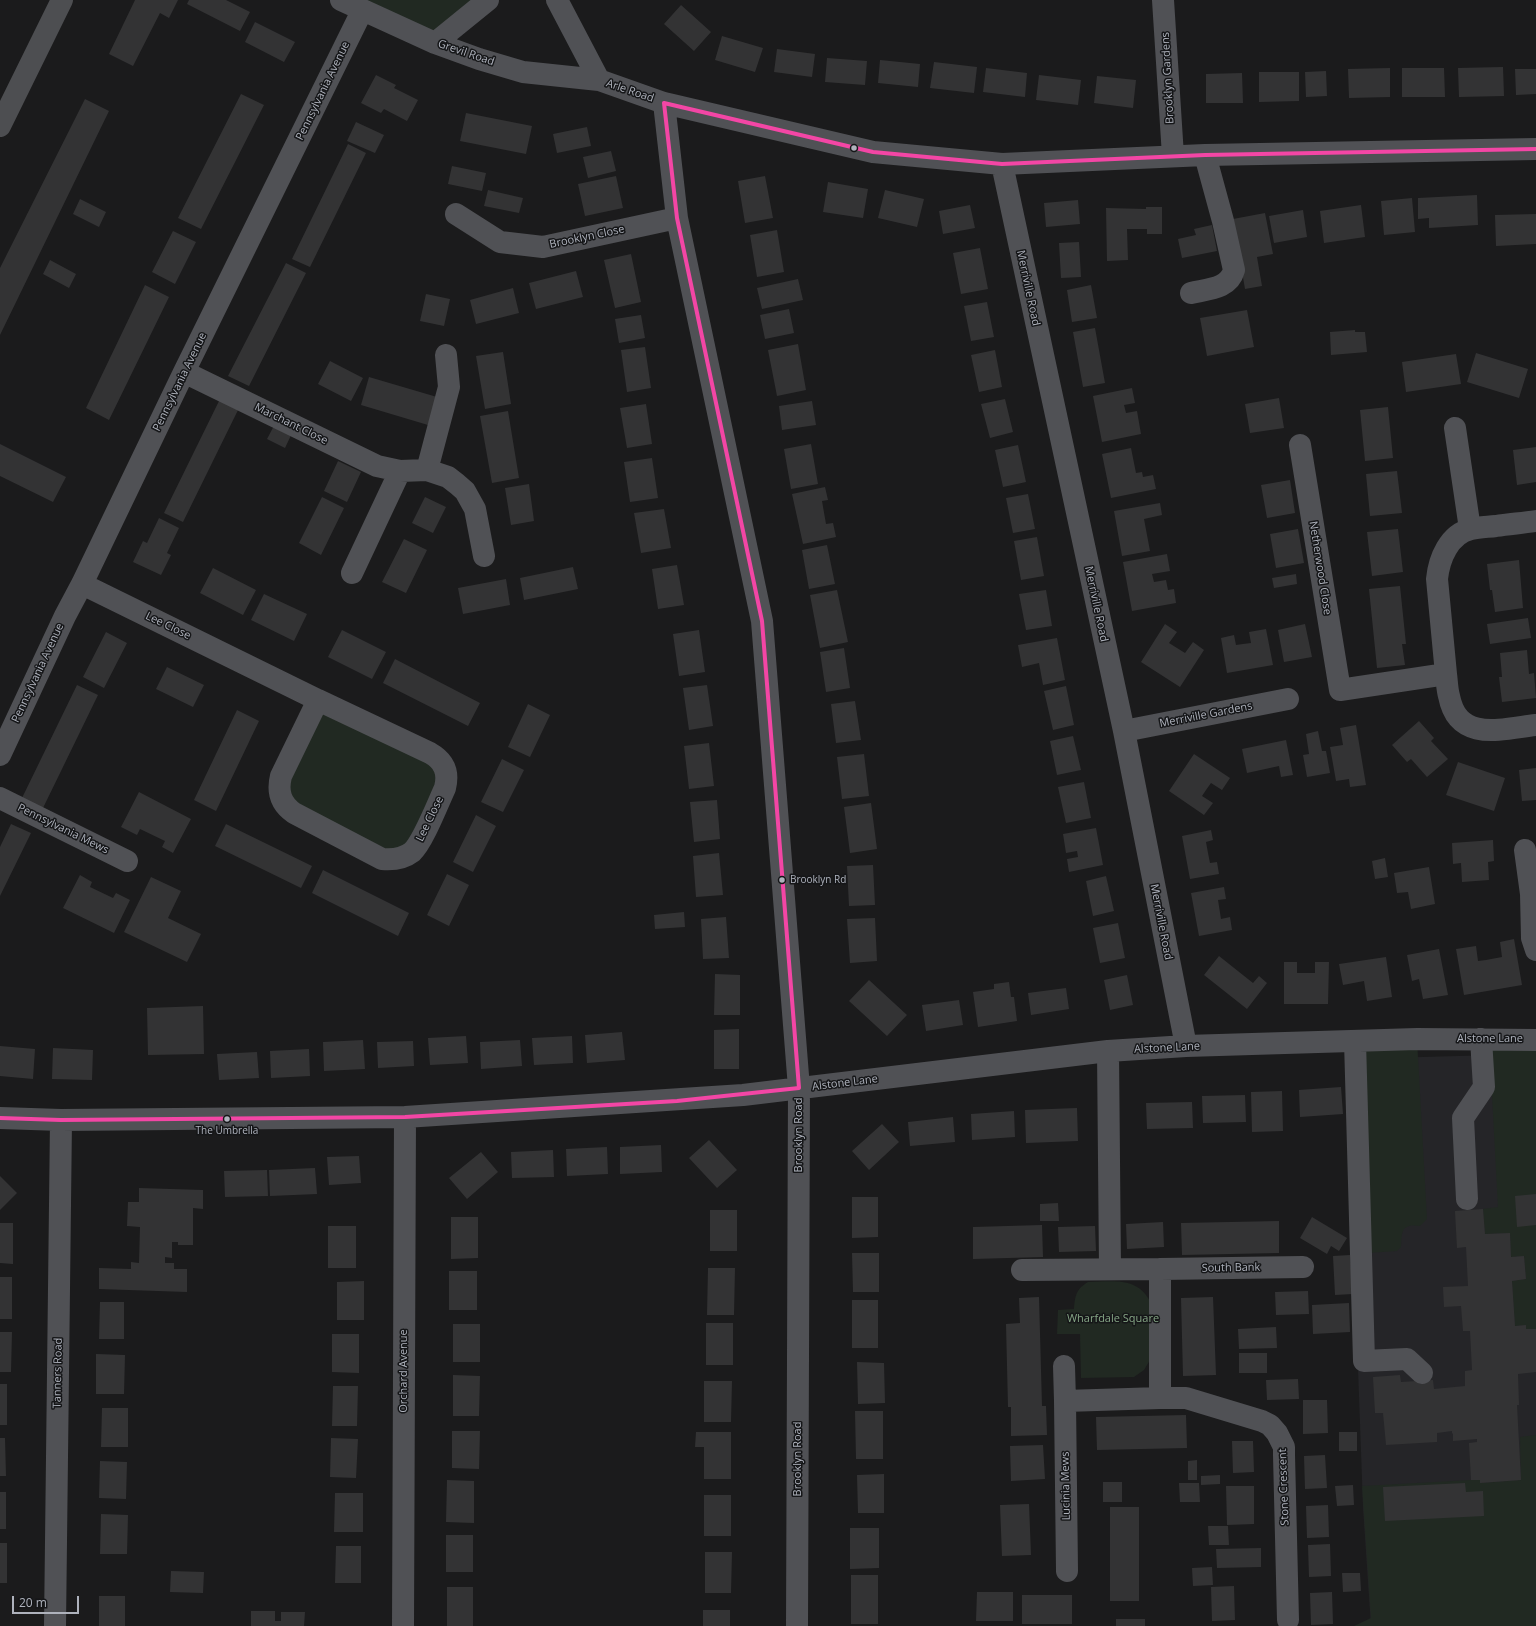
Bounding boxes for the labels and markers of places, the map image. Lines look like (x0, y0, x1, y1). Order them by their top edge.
unlabelled marker (849, 143, 859, 153)
place label: Brooklyn Rd (790, 874, 846, 886)
marker: Brooklyn Rd (777, 875, 787, 885)
marker: The Umbrella (222, 1114, 232, 1124)
place label: The Umbrella (196, 1125, 258, 1137)

